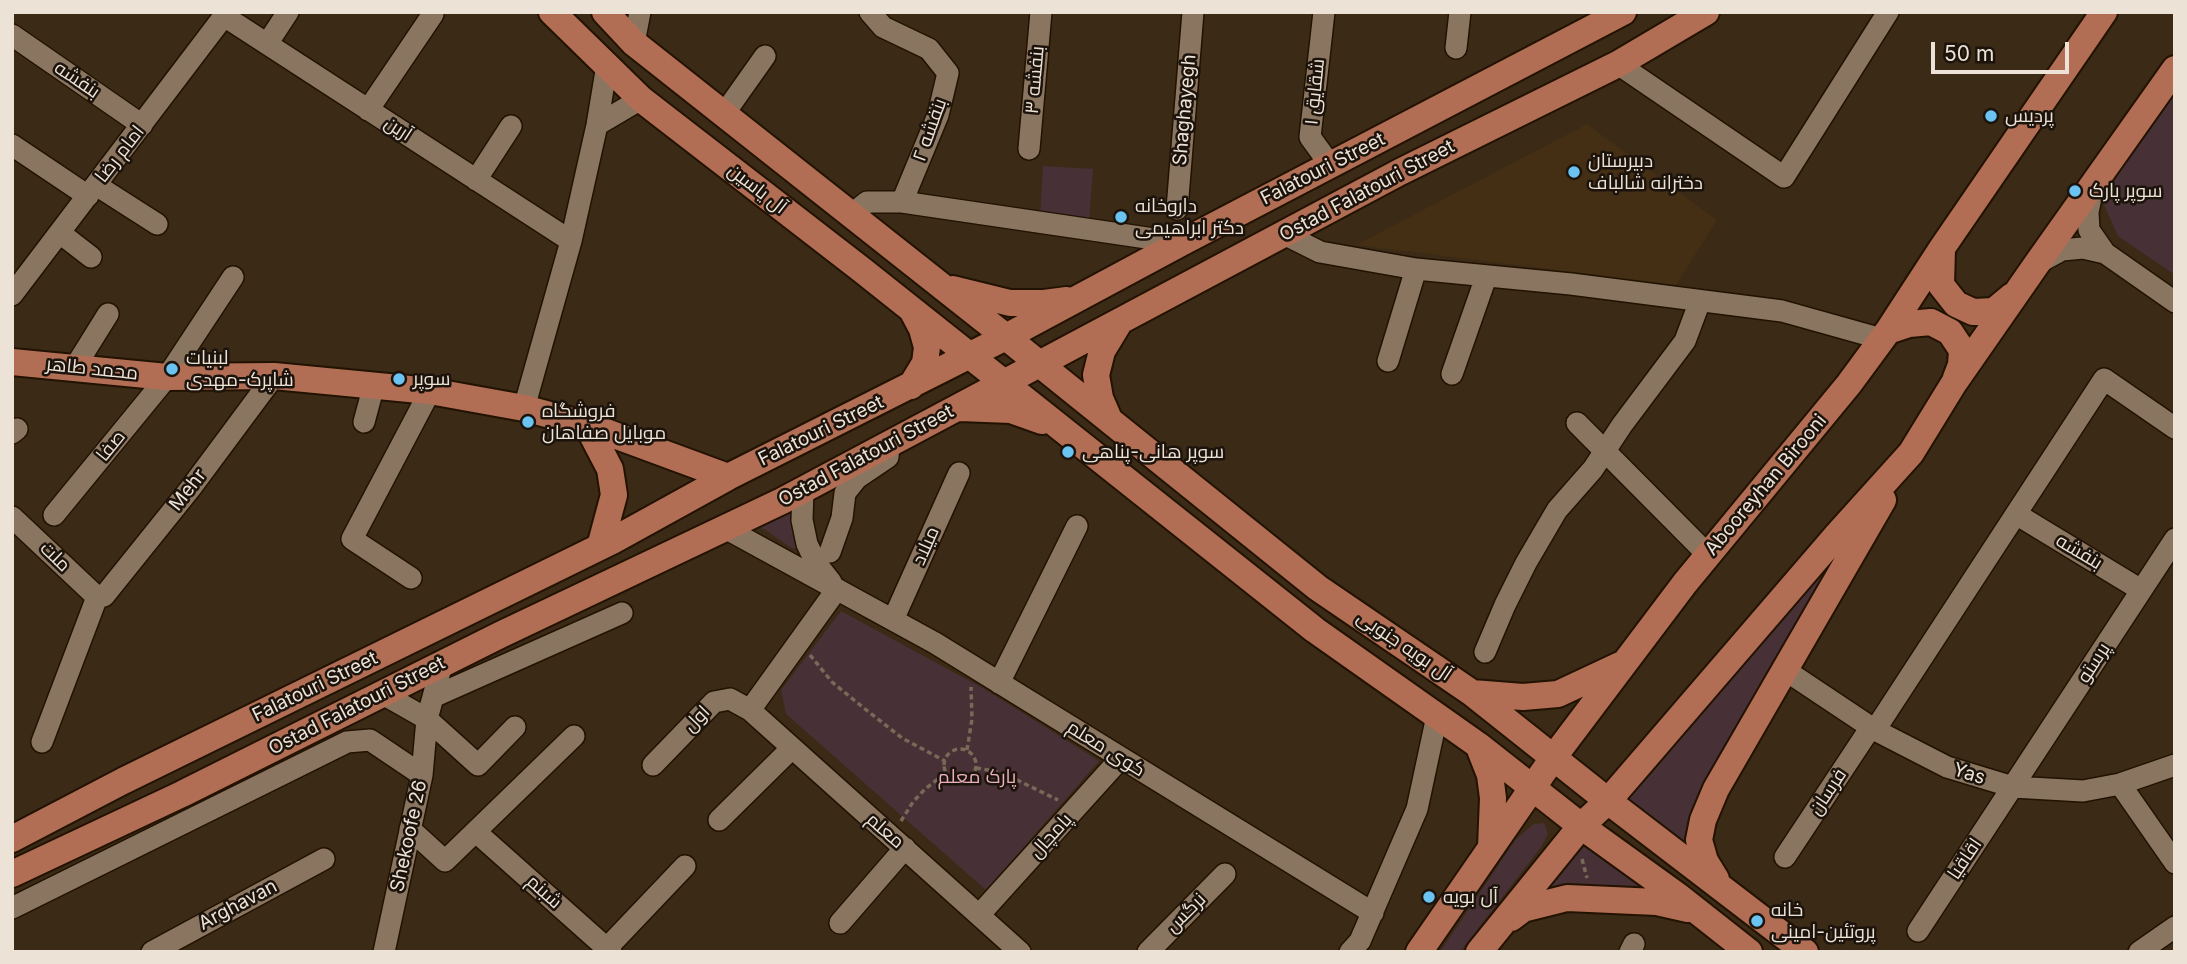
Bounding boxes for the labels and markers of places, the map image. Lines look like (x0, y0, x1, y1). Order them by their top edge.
place label: پردیس (2005, 105, 2054, 127)
marker: پردیس (1983, 108, 1999, 124)
place label: دبیرستان دخترانه شالباف (1588, 150, 1703, 194)
marker: دبیرستان دخترانه شالباف (1566, 164, 1582, 180)
place label: سوپر پارک (2089, 180, 2162, 202)
marker: سوپر پارک (2067, 183, 2083, 199)
place label: داروخانه دکتر ابراهیمی (1135, 195, 1244, 239)
marker: داروخانه دکتر ابراهیمی (1113, 209, 1129, 225)
place label: لبنیات شاپرک-مهدی (186, 347, 294, 391)
marker: لبنیات شاپرک-مهدی (164, 361, 180, 377)
place label: سوپر (413, 368, 450, 390)
marker: سوپر (391, 371, 407, 387)
place label: فروشگاه موبایل صفاهان (542, 400, 666, 444)
marker: فروشگاه موبایل صفاهان (520, 414, 536, 430)
place label: سوپر هانی-پناهی (1082, 441, 1224, 463)
marker: سوپر هانی-پناهی (1060, 444, 1076, 460)
place label: آل بویه (1443, 886, 1498, 908)
marker: آل بویه (1421, 889, 1437, 905)
place label: خانه پروتئین-امینی (1771, 899, 1876, 943)
marker: خانه پروتئین-امینی (1749, 913, 1765, 929)

